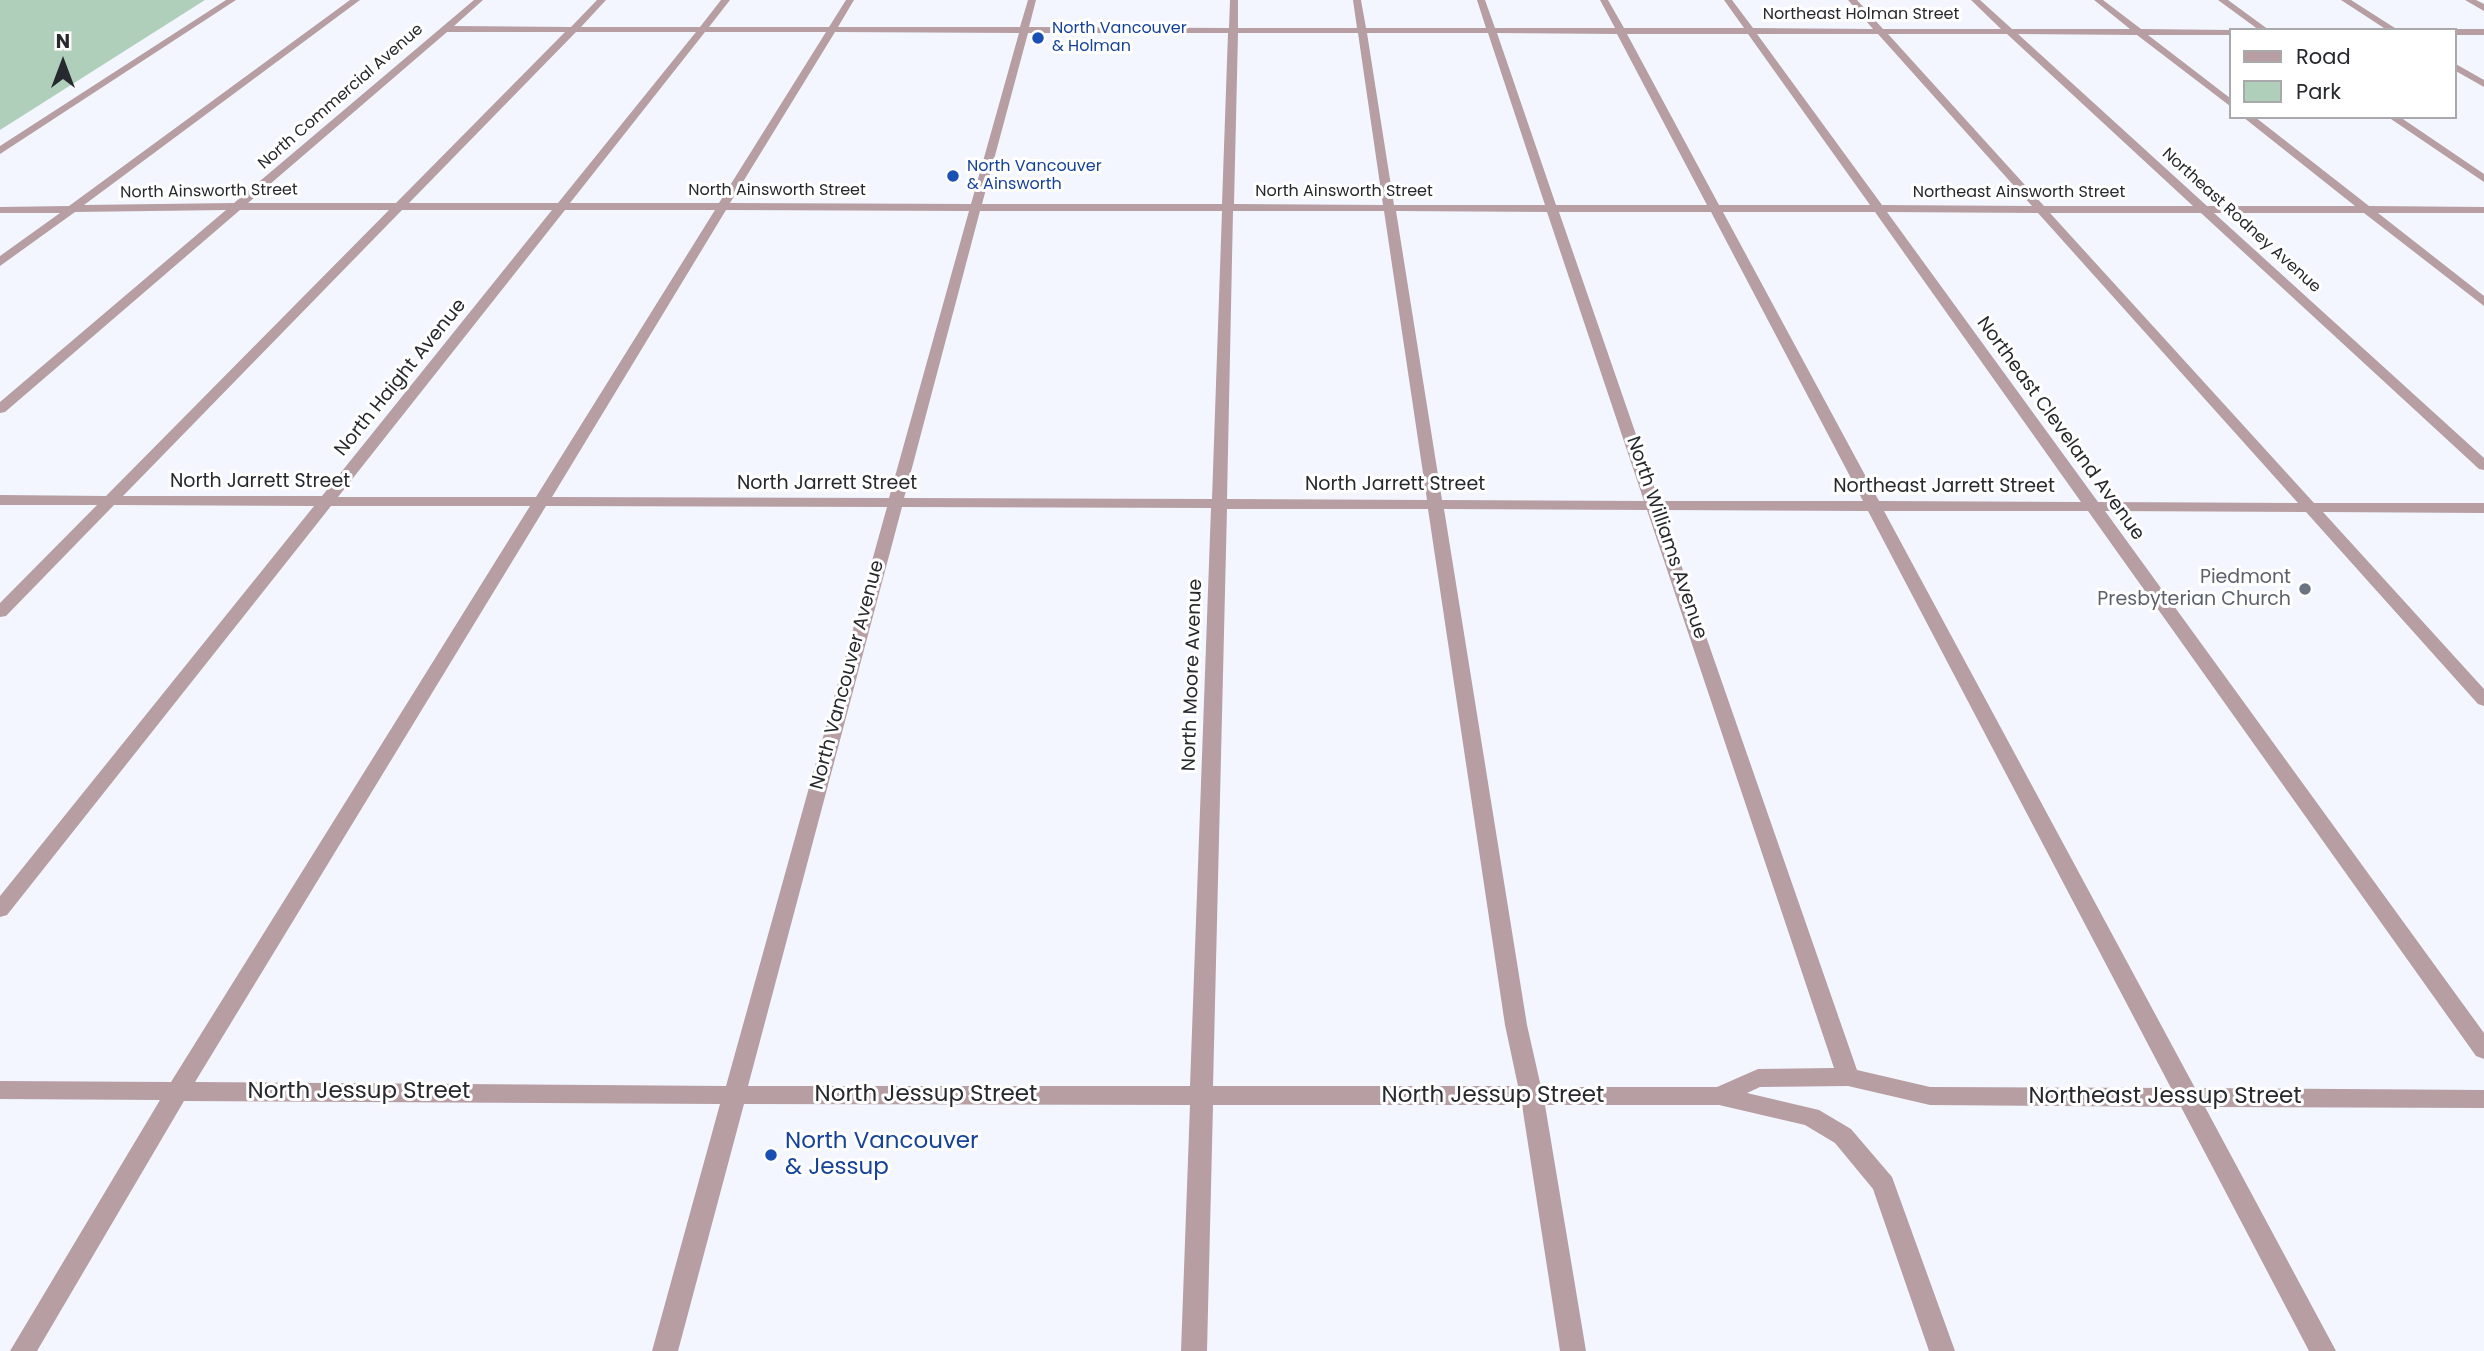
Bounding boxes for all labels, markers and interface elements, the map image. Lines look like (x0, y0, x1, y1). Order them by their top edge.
street label: Northeast Holman Street (1763, 5, 1959, 25)
place label: North Vancouver & Holman (1052, 19, 1187, 57)
street label: North Commercial Avenue (255, 20, 427, 174)
north arrow (28, 28, 98, 98)
text: N (56, 28, 70, 55)
legend (2228, 28, 2456, 119)
marker: North Vancouver & Holman (1030, 30, 1046, 46)
text: Road (2296, 42, 2351, 71)
text: Park (2296, 77, 2341, 106)
street label: Northeast Rodney Avenue (2158, 145, 2324, 297)
place label: North Vancouver & Ainsworth (967, 157, 1102, 195)
marker: North Vancouver & Ainsworth (945, 168, 961, 184)
street label: North Ainsworth Street (120, 181, 298, 203)
street label: North Ainsworth Street (688, 181, 866, 201)
street label: North Ainsworth Street (1255, 182, 1433, 202)
street label: Northeast Ainsworth Street (1913, 183, 2125, 203)
street label: North Haight Avenue (331, 295, 471, 461)
street label: Northeast Cleveland Avenue (1971, 313, 2149, 545)
street label: North Williams Avenue (1621, 434, 1711, 642)
street label: North Jarrett Street (170, 471, 350, 493)
street label: North Jarrett Street (737, 473, 917, 495)
street label: North Jarrett Street (1305, 474, 1485, 496)
street label: Northeast Jarrett Street (1833, 476, 2055, 498)
street label: North Vancouver Avenue (806, 558, 890, 792)
place label: Piedmont Presbyterian Church (2097, 567, 2291, 611)
street label: North Moore Avenue (1178, 578, 1208, 772)
marker: Piedmont Presbyterian Church (2297, 581, 2313, 597)
street label: North Jessup Street (248, 1078, 470, 1106)
street label: North Jessup Street (815, 1081, 1037, 1109)
street label: North Jessup Street (1382, 1082, 1604, 1110)
street label: Northeast Jessup Street (2028, 1083, 2302, 1111)
place label: North Vancouver & Jessup (785, 1128, 979, 1182)
marker: North Vancouver & Jessup (763, 1147, 779, 1163)

